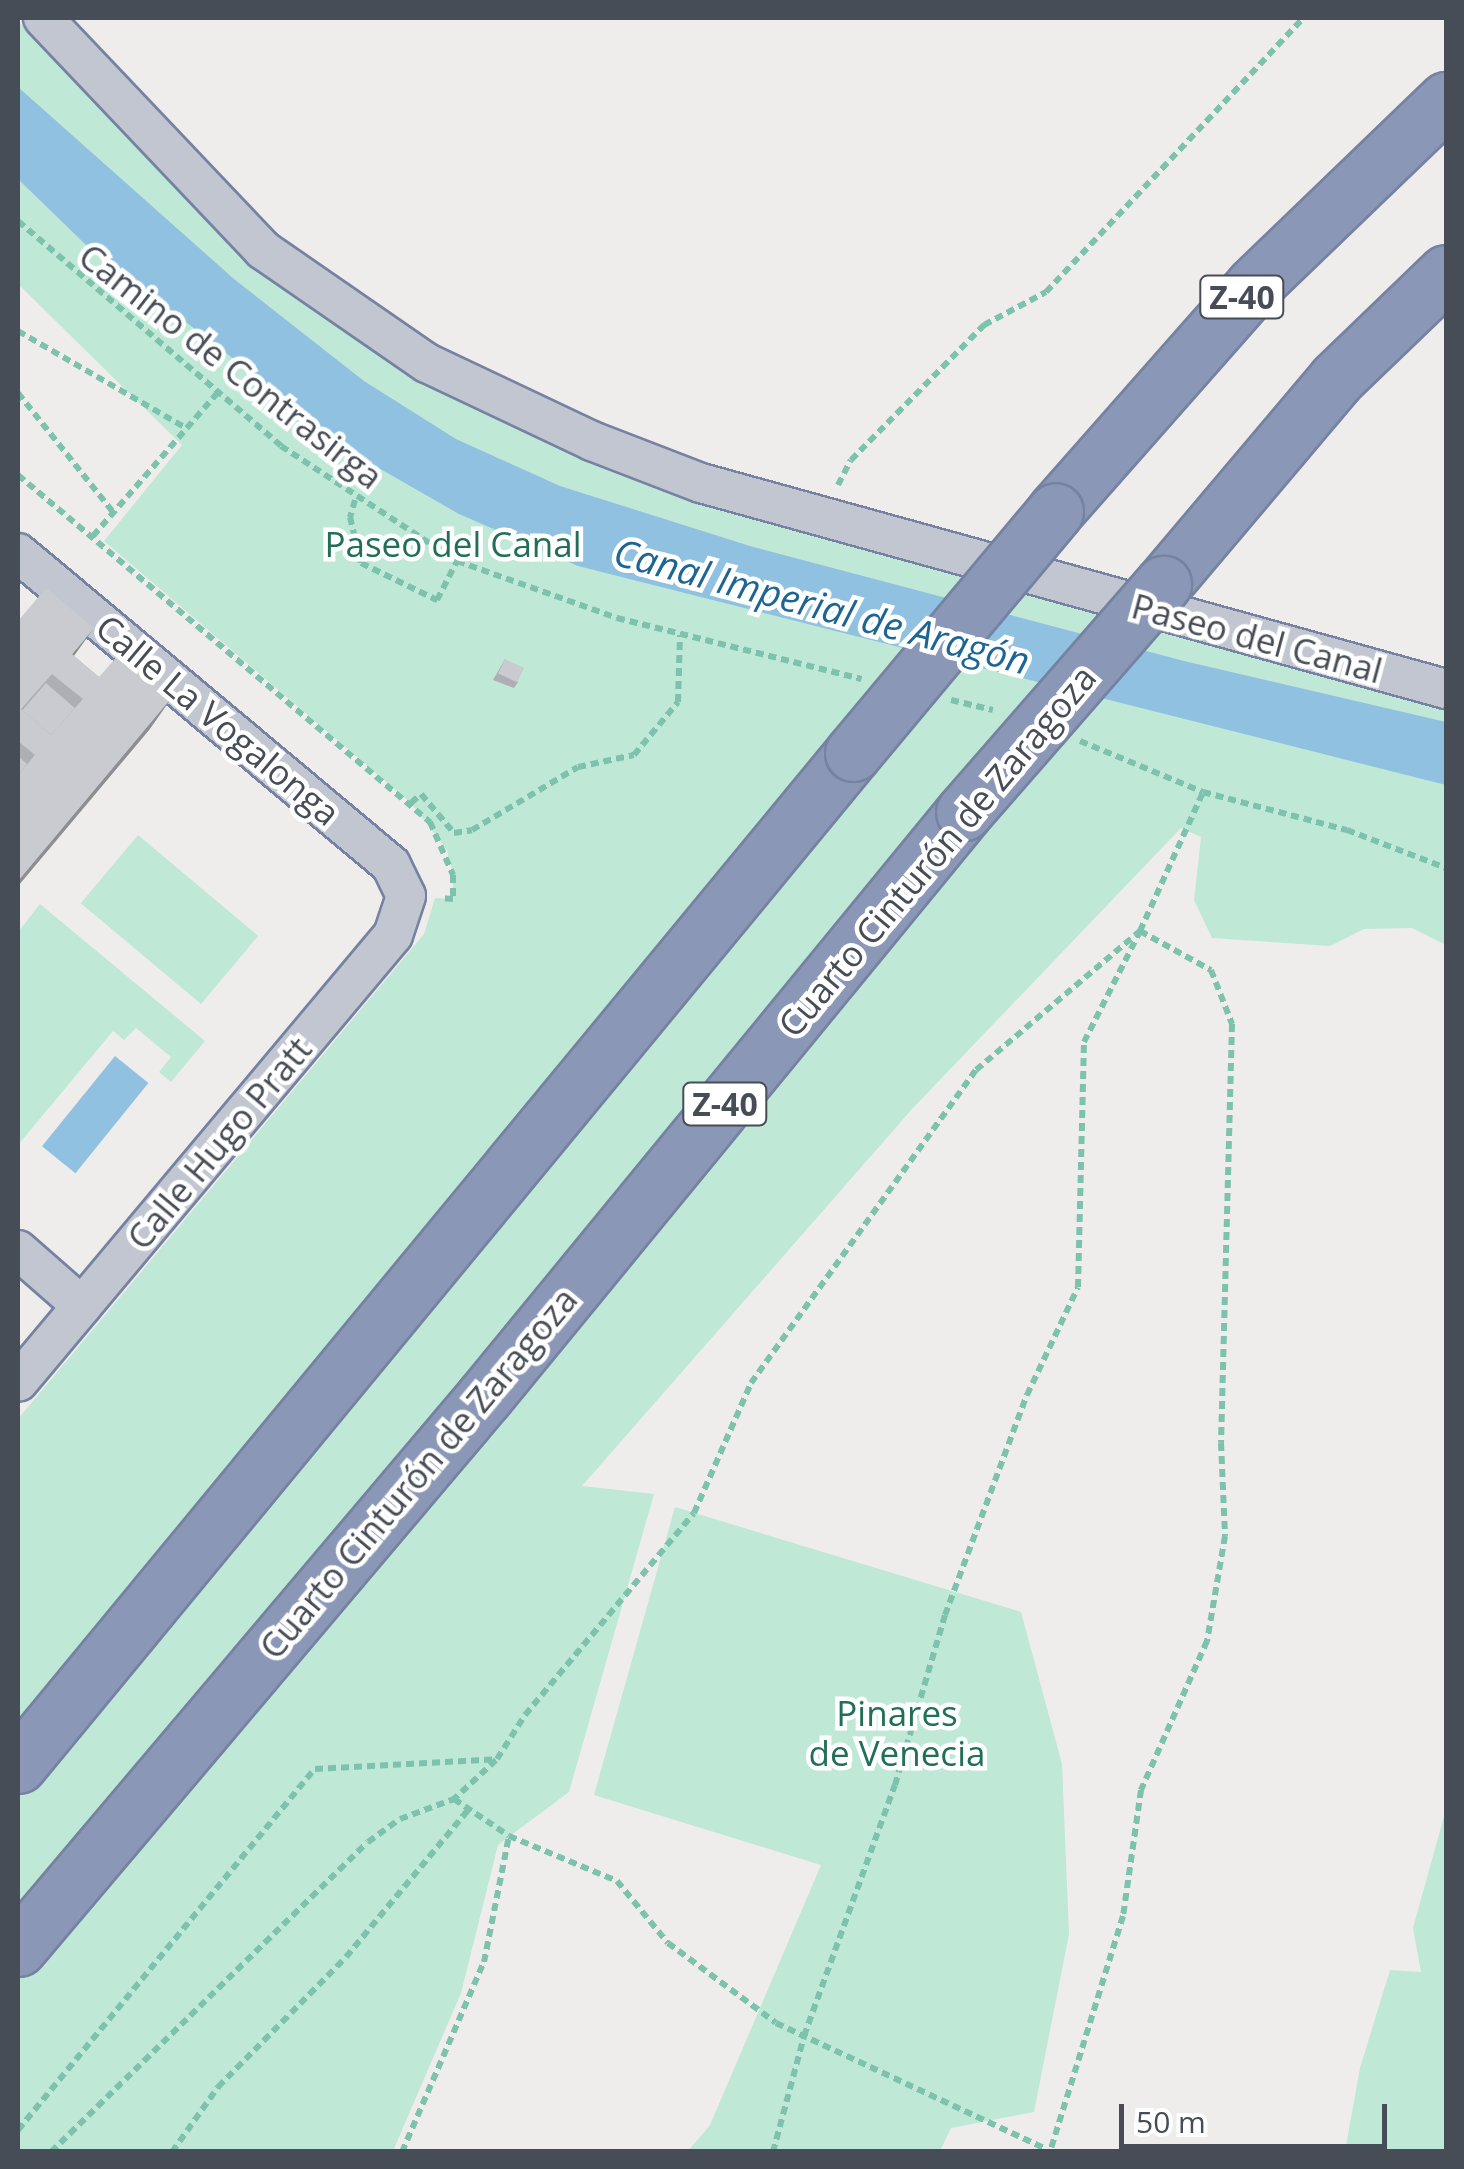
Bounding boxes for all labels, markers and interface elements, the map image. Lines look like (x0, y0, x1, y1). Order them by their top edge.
street label: Camino de Contrasirga (71, 234, 391, 498)
road number: Z-40 (1197, 270, 1287, 324)
park label: Paseo del Canal (324, 523, 582, 565)
water label: Canal Imperial de Aragón (609, 529, 1035, 683)
street label: Paseo del Canal (1127, 584, 1387, 692)
street label: Calle La Vogalonga (88, 606, 348, 834)
street label: Cuarto Cinturón de Zaragoza (769, 657, 1105, 1045)
street label: Calle Hugo Pratt (118, 1028, 320, 1258)
road number: Z-40 (680, 1077, 770, 1131)
street label: Cuarto Cinturón de Zaragoza (250, 1279, 586, 1667)
park label: Pinares de Venecia (809, 1692, 985, 1774)
scale bar (1124, 2084, 1392, 2146)
text: 50 m (1136, 2101, 1206, 2142)

